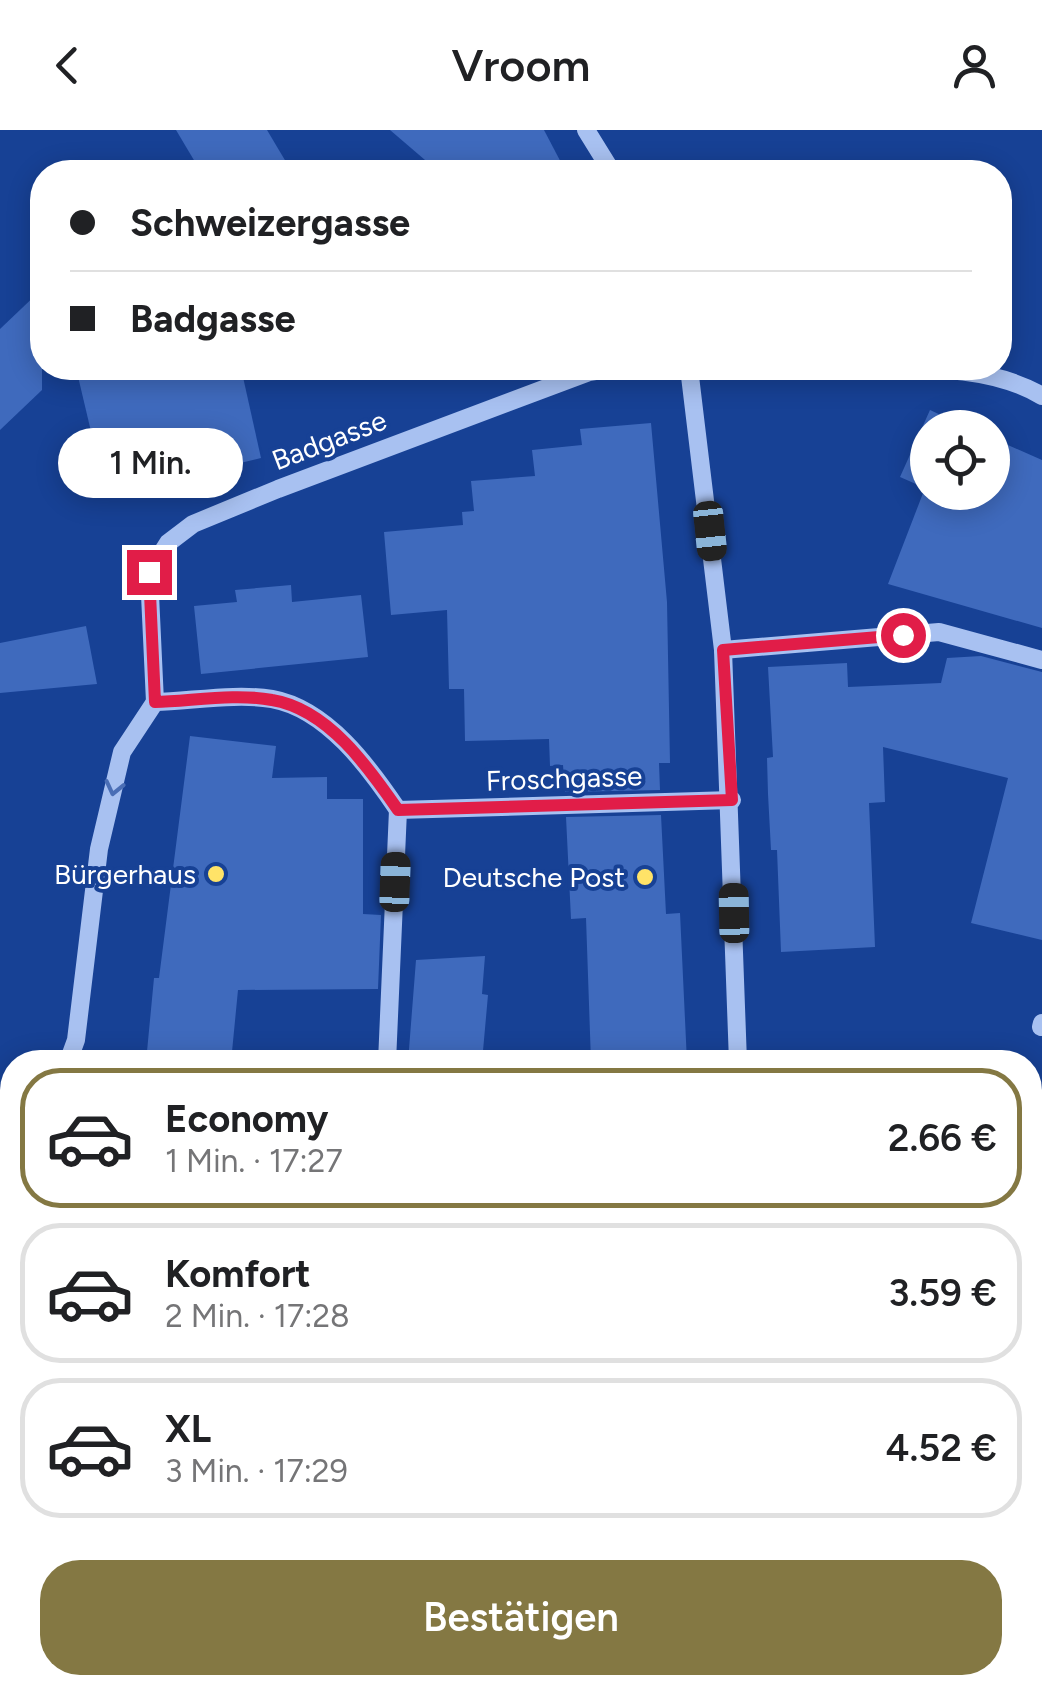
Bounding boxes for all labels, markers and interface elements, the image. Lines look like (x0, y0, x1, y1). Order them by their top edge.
icon: back (40, 38, 95, 93)
text: Vroom (452, 38, 590, 92)
icon: person (947, 38, 1002, 93)
text: Schweizergasse (130, 200, 410, 246)
text: Badgasse (130, 296, 296, 342)
street label: Badgasse (267, 403, 391, 477)
map controls (910, 410, 1010, 510)
button: locate (910, 410, 1010, 510)
callout: 1 Min. (56, 427, 242, 497)
text: 1 Min. (110, 444, 191, 482)
car (692, 500, 728, 562)
route end (127, 550, 172, 595)
route start (881, 613, 926, 658)
street label: Froschgasse (485, 758, 643, 798)
one-way arrow (105, 779, 126, 796)
car (379, 851, 411, 913)
place label: Bürgerhaus (54, 857, 196, 891)
place label: Deutsche Post (442, 860, 625, 894)
marker: Bürgerhaus (205, 863, 227, 885)
marker: Deutsche Post (634, 866, 656, 888)
car (718, 883, 750, 943)
icon: car (45, 1093, 135, 1183)
text: Economy (165, 1096, 328, 1142)
text: 2.66 € (888, 1115, 997, 1161)
text: 1 Min. · 17:27 (165, 1142, 343, 1180)
icon: car (45, 1248, 135, 1338)
text: Komfort (165, 1251, 311, 1297)
text: 3.59 € (888, 1270, 997, 1316)
text: 2 Min. · 17:28 (165, 1297, 350, 1335)
icon: car (45, 1403, 135, 1493)
text: XL (165, 1406, 211, 1452)
text: 4.52 € (886, 1425, 997, 1471)
text: 3 Min. · 17:29 (165, 1452, 348, 1490)
button: Bestätigen (40, 1560, 1002, 1675)

